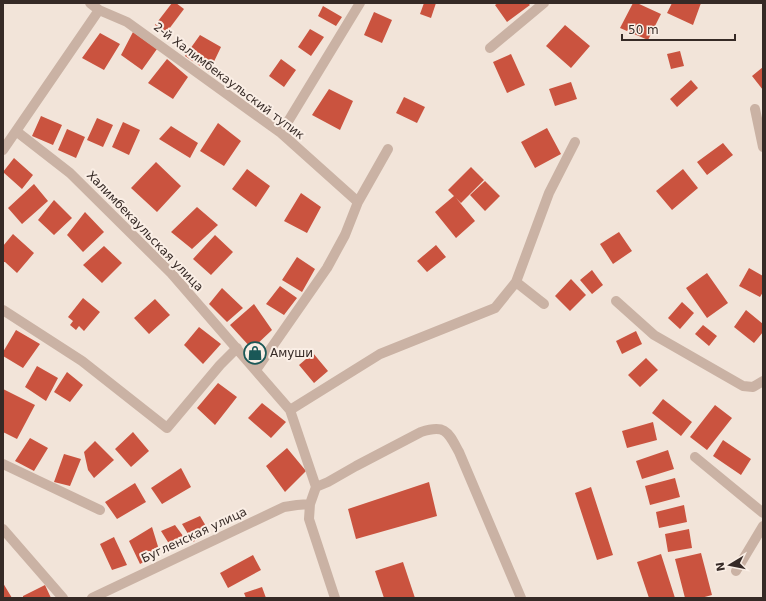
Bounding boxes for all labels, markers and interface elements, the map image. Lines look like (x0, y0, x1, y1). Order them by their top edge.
scale bar (622, 16, 735, 42)
street label: 2-й Халимбекаульский тупик (151, 20, 307, 142)
text: 50 m (628, 23, 659, 37)
street label: Халимбекаульская улица (84, 168, 206, 294)
shop icon: Амуши (242, 340, 268, 366)
place label: Амуши (270, 346, 313, 360)
street label: Бугленская улица (139, 504, 249, 566)
north arrow (710, 545, 750, 585)
text: N (713, 561, 728, 572)

